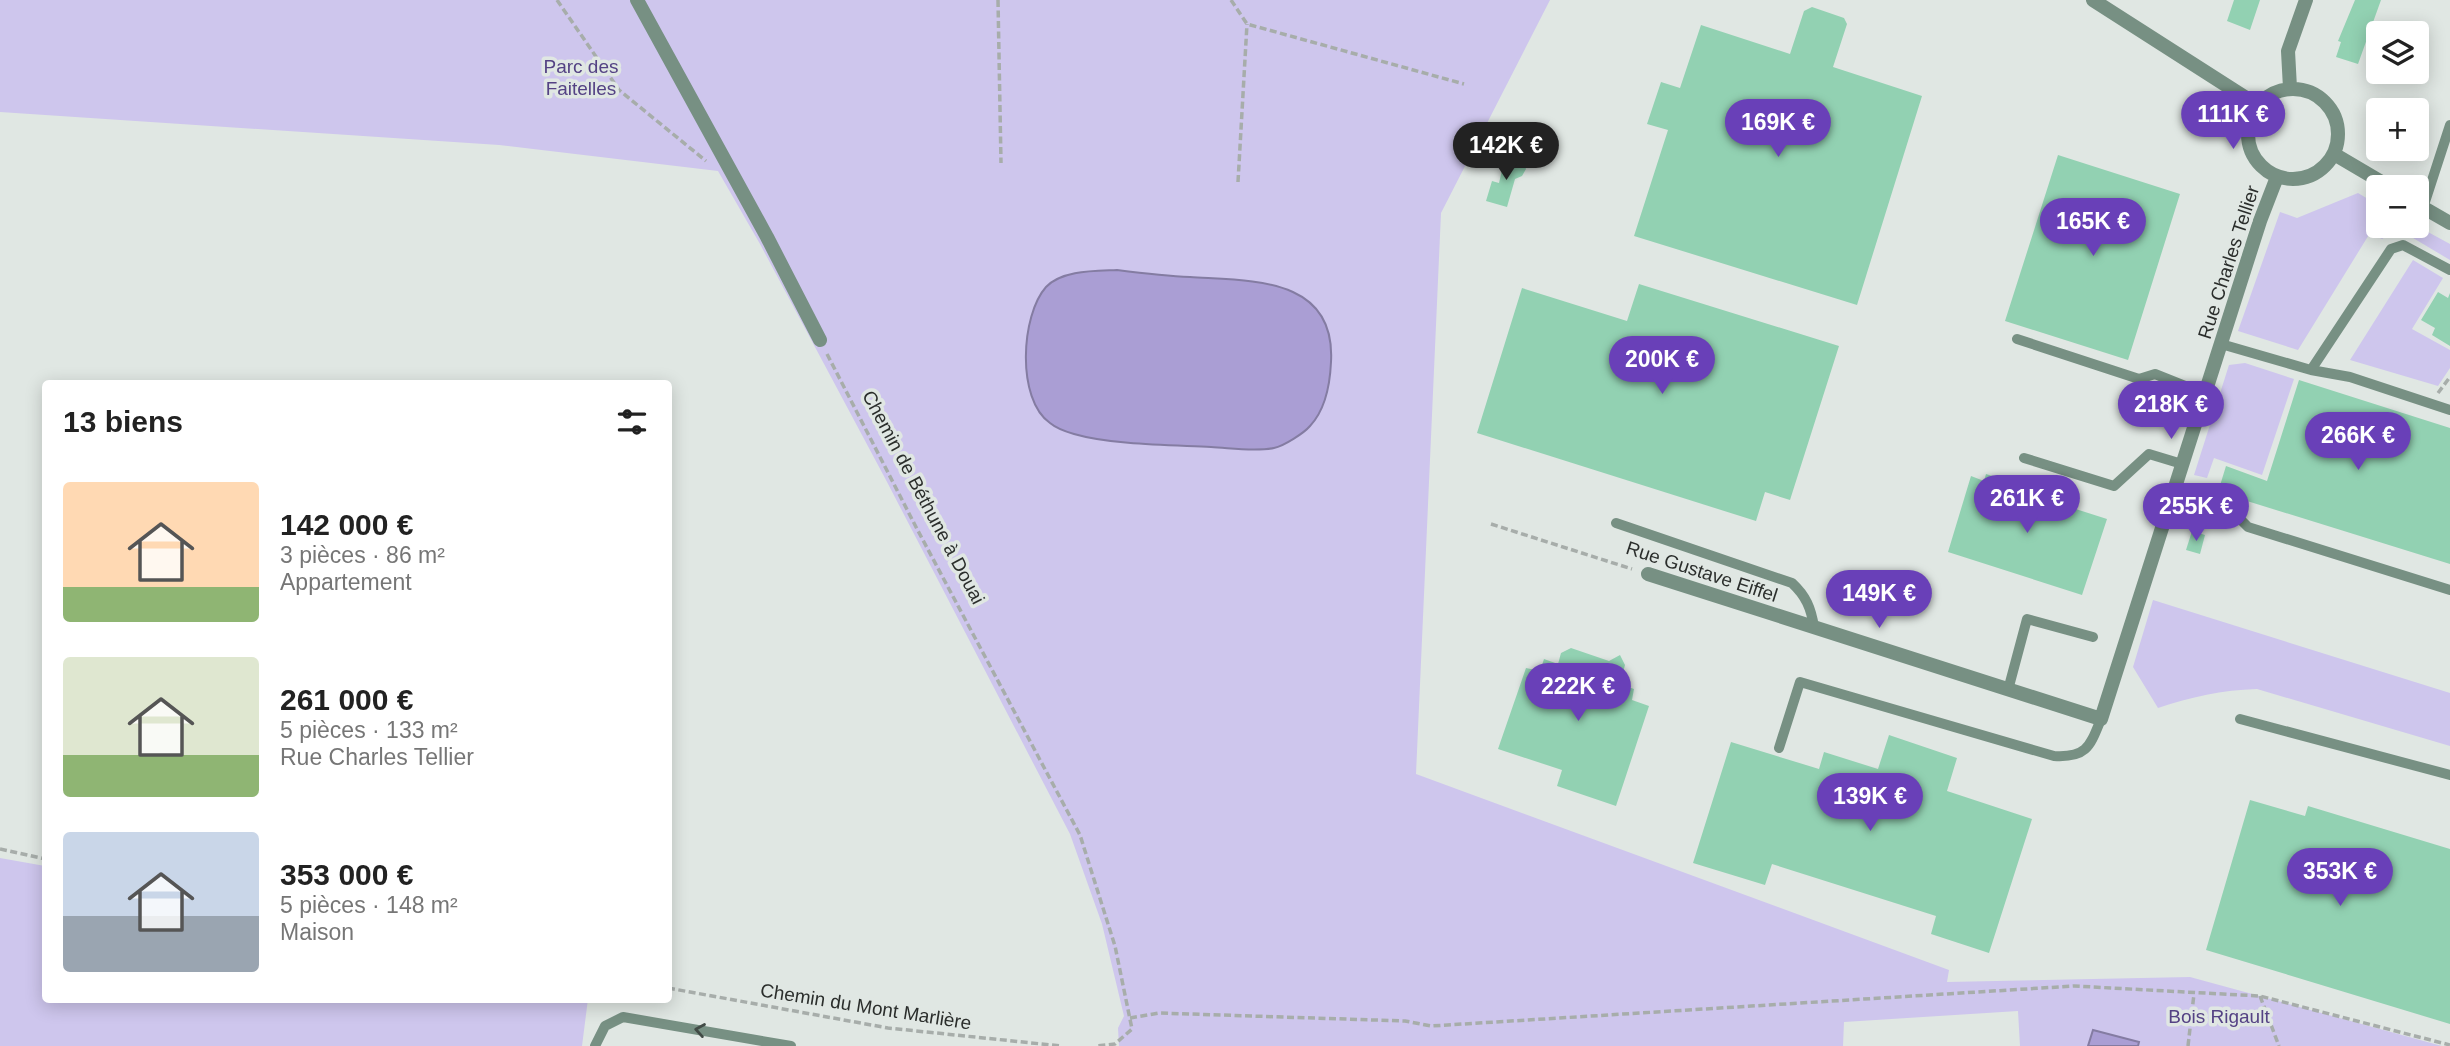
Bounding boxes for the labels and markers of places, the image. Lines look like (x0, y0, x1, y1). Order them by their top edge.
pin: 111K € (2176, 92, 2290, 151)
pin: 169K € (1721, 100, 1835, 159)
pin: 142K € (1449, 122, 1563, 182)
pin: 165K € (2036, 198, 2150, 258)
pin: 200K € (1605, 336, 1719, 396)
pin: 218K € (2114, 382, 2228, 441)
pin: 266K € (2301, 412, 2415, 472)
pin: 261K € (1970, 476, 2084, 535)
pin: 255K € (2139, 484, 2253, 543)
pin: 149K € (1822, 570, 1936, 630)
pin: 222K € (1521, 664, 1635, 723)
pin: 139K € (1813, 774, 1927, 833)
pin: 353K € (2283, 848, 2397, 908)

